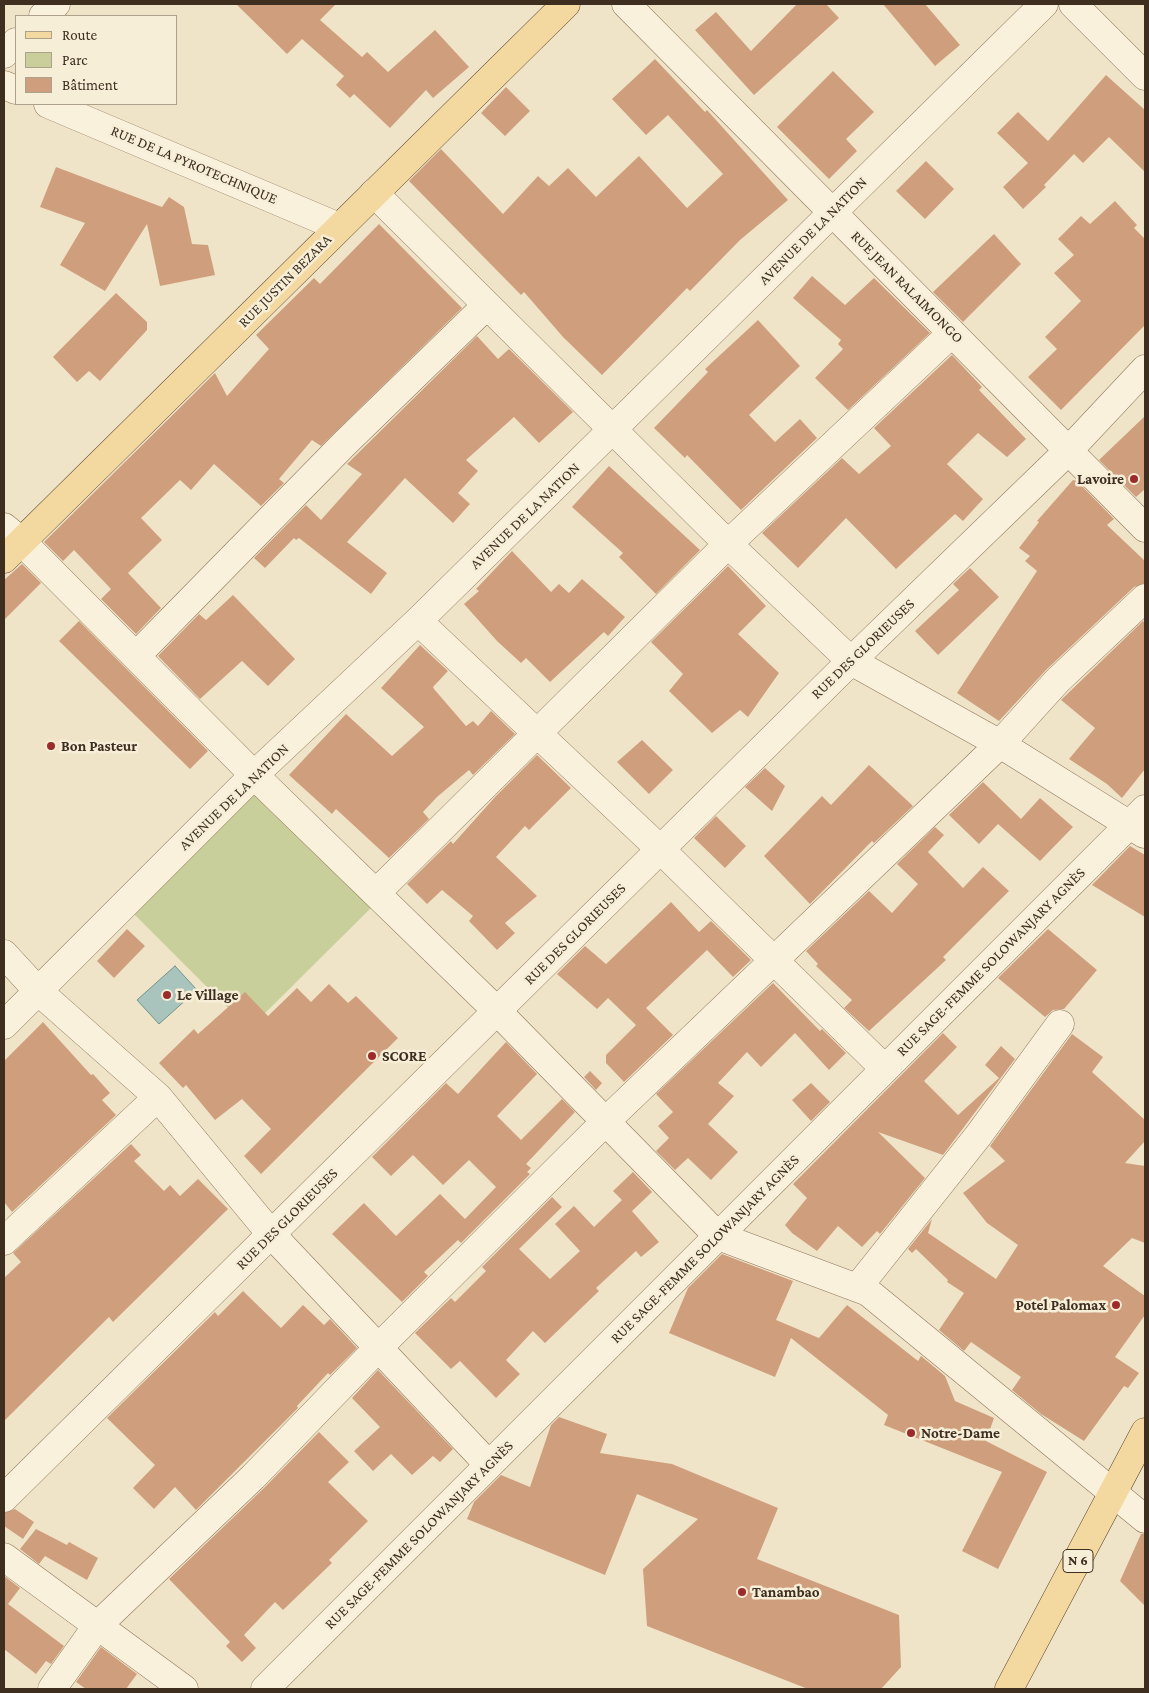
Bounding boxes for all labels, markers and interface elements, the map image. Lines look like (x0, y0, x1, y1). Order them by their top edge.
legend (15, 15, 178, 105)
text: Route (62, 27, 97, 43)
text: Parc (62, 52, 88, 68)
text: Bâtiment (62, 77, 118, 93)
street label: RUE DE LA PYROTECHNIQUE (108, 122, 280, 208)
street label: AVENUE DE LA NATION (755, 173, 871, 289)
street label: RUE JEAN RALAIMONGO (847, 227, 967, 347)
street label: RUE JUSTIN BEZARA (235, 231, 335, 331)
street label: AVENUE DE LA NATION (466, 459, 584, 573)
place label: Lavoire (1077, 470, 1124, 488)
marker: Lavoire (1128, 473, 1140, 485)
street label: RUE DES GLORIEUSES (808, 595, 918, 703)
place label: Bon Pasteur (61, 737, 137, 755)
marker: Bon Pasteur (45, 740, 57, 752)
street label: AVENUE DE LA NATION (175, 740, 293, 854)
street label: RUE SAGE-FEMME SOLOWANJARY AGNÈS (893, 864, 1089, 1060)
street label: RUE DES GLORIEUSES (520, 879, 630, 989)
place label: Le Village (177, 986, 238, 1004)
marker: Le Village (161, 989, 173, 1001)
place label: SCORE (382, 1047, 426, 1065)
marker: SCORE (366, 1050, 378, 1062)
street label: RUE SAGE-FEMME SOLOWANJARY AGNÈS (607, 1151, 803, 1347)
street label: RUE DES GLORIEUSES (232, 1164, 342, 1274)
place label: Potel Palomax (1016, 1296, 1106, 1314)
marker: Potel Palomax (1110, 1299, 1122, 1311)
place label: Notre-Dame (921, 1424, 1000, 1442)
marker: Notre-Dame (905, 1427, 917, 1439)
street label: RUE SAGE-FEMME SOLOWANJARY AGNÈS (321, 1437, 517, 1633)
road number: N 6 (1063, 1550, 1093, 1572)
place label: Tanambao (752, 1583, 820, 1601)
marker: Tanambao (736, 1586, 748, 1598)

